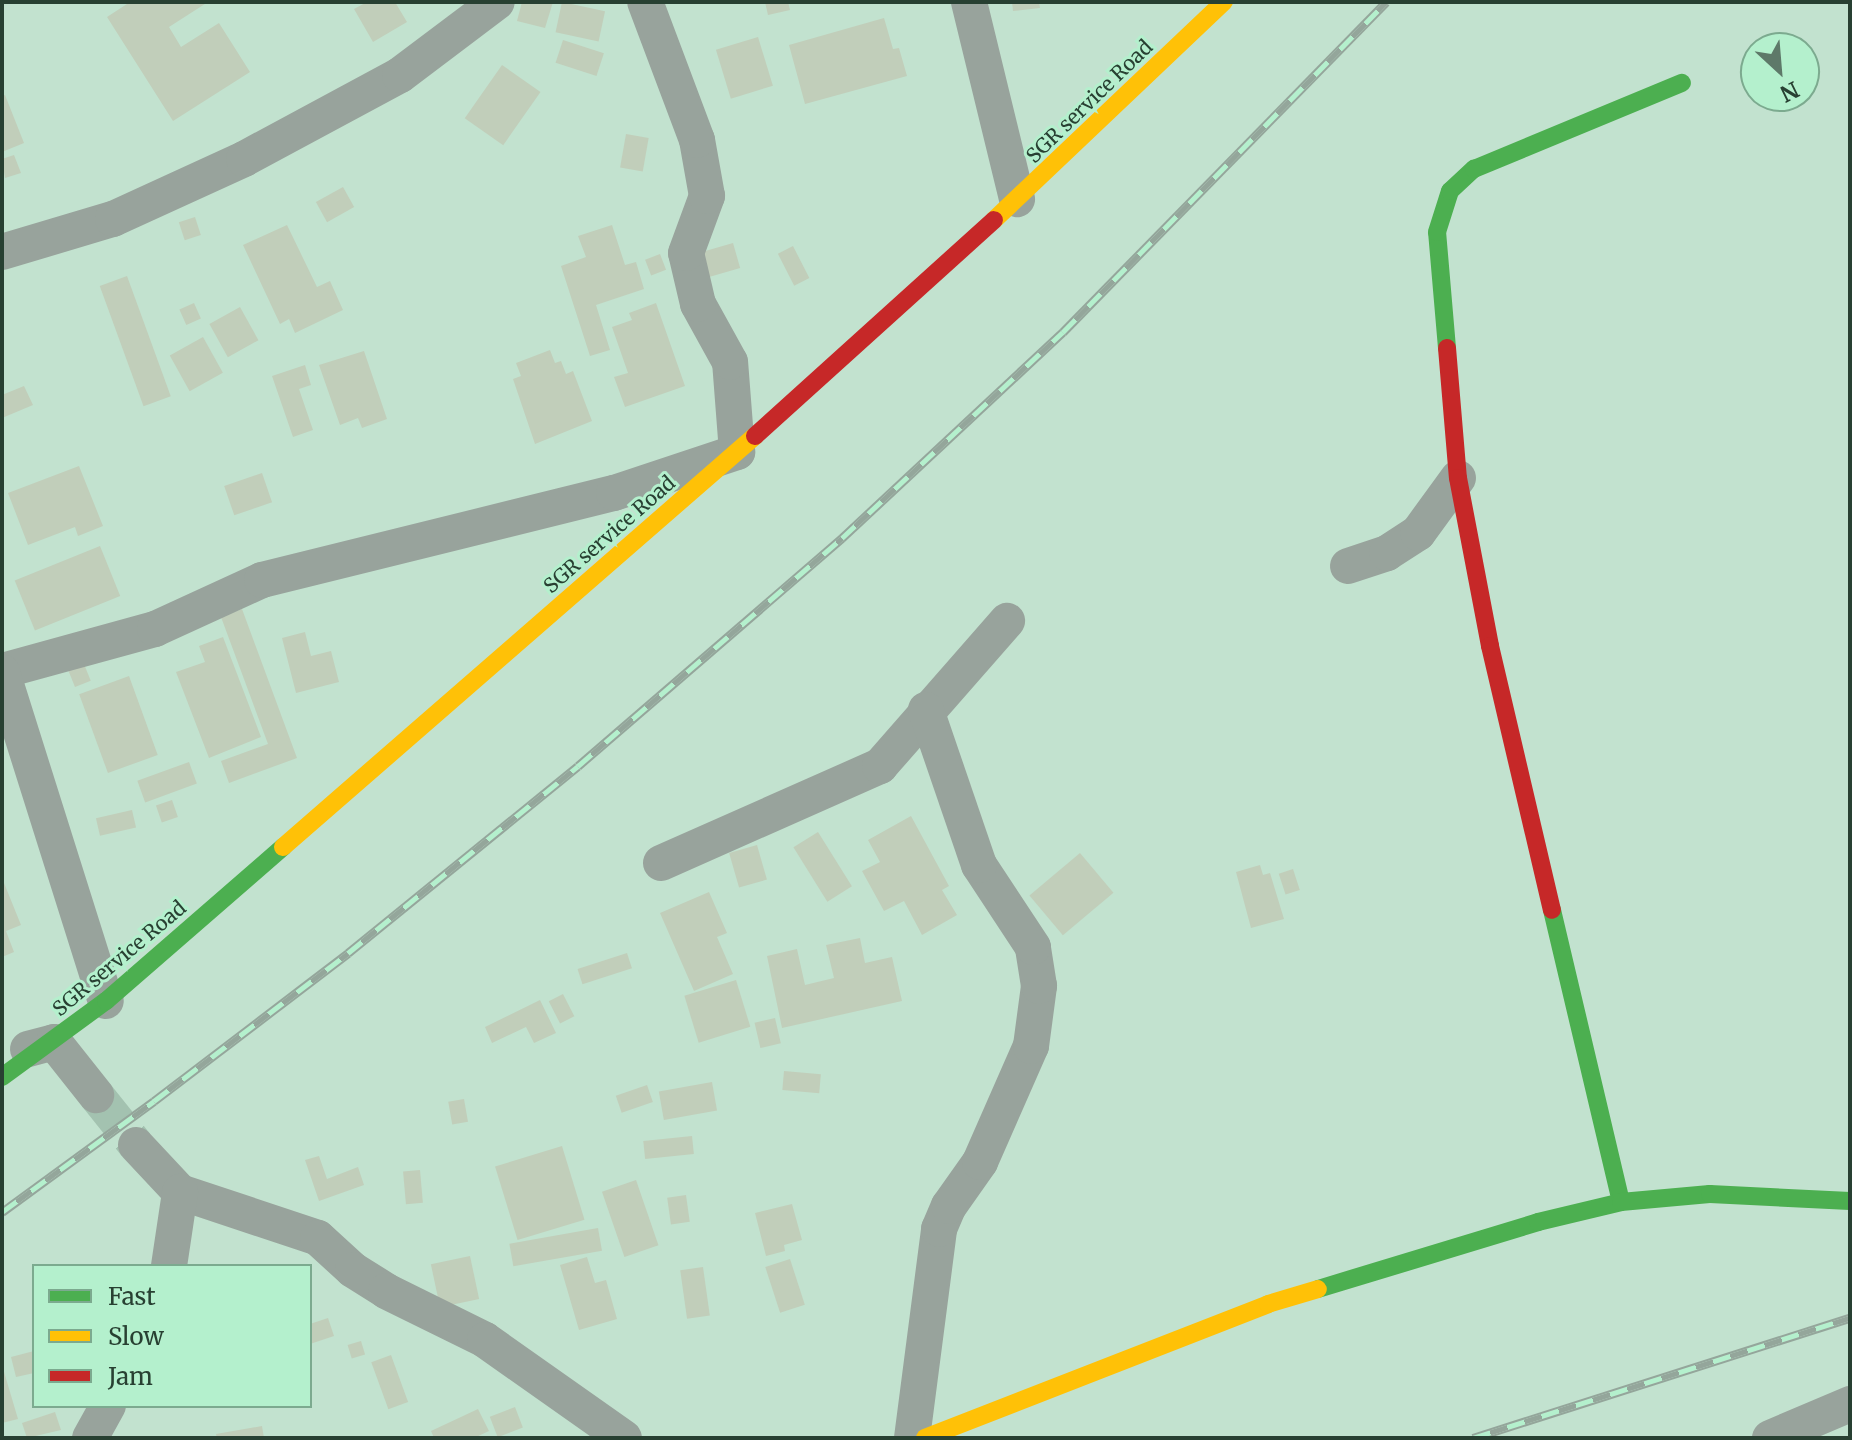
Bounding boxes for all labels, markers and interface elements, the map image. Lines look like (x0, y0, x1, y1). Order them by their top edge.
north arrow (1740, 32, 1820, 112)
street label: SGR service Road (1021, 35, 1157, 167)
text: N (1776, 75, 1804, 108)
street label: SGR service Road (538, 470, 680, 598)
street label: SGR service Road (48, 895, 190, 1021)
legend (32, 1264, 312, 1408)
text: Fast (108, 1281, 156, 1312)
text: Slow (108, 1321, 164, 1352)
text: Jam (108, 1361, 153, 1392)

